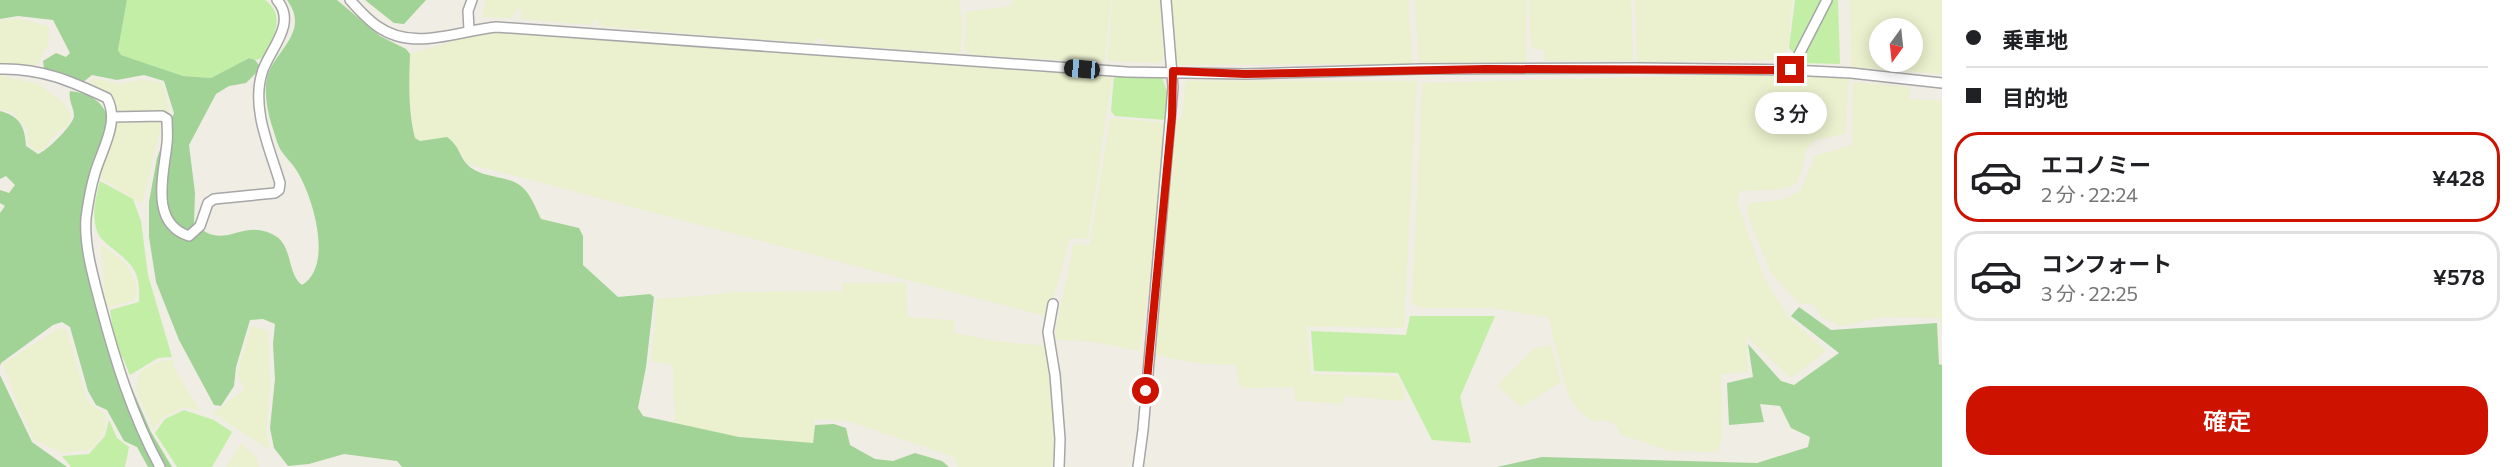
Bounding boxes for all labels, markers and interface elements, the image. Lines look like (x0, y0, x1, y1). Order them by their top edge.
north arrow (1869, 18, 1923, 72)
map controls (1869, 18, 1923, 72)
text: 乗車地 (2002, 26, 2068, 53)
route end (1777, 56, 1804, 83)
car (1063, 58, 1101, 80)
text: 目的地 (2002, 84, 2068, 111)
callout: 3 分 (1755, 91, 1827, 133)
text: 3 分 (1773, 101, 1809, 125)
icon: car (1969, 150, 2023, 204)
text: エコノミー (2041, 151, 2151, 178)
text: ¥428 (2432, 164, 2485, 191)
text: 2 分 · 22:24 (2041, 182, 2138, 206)
icon: car (1969, 249, 2023, 303)
text: コンフォート (2041, 250, 2172, 277)
text: ¥578 (2433, 263, 2485, 290)
text: 3 分 · 22:25 (2041, 281, 2138, 305)
route start (1132, 377, 1159, 404)
button: 確定 (1966, 386, 2488, 455)

